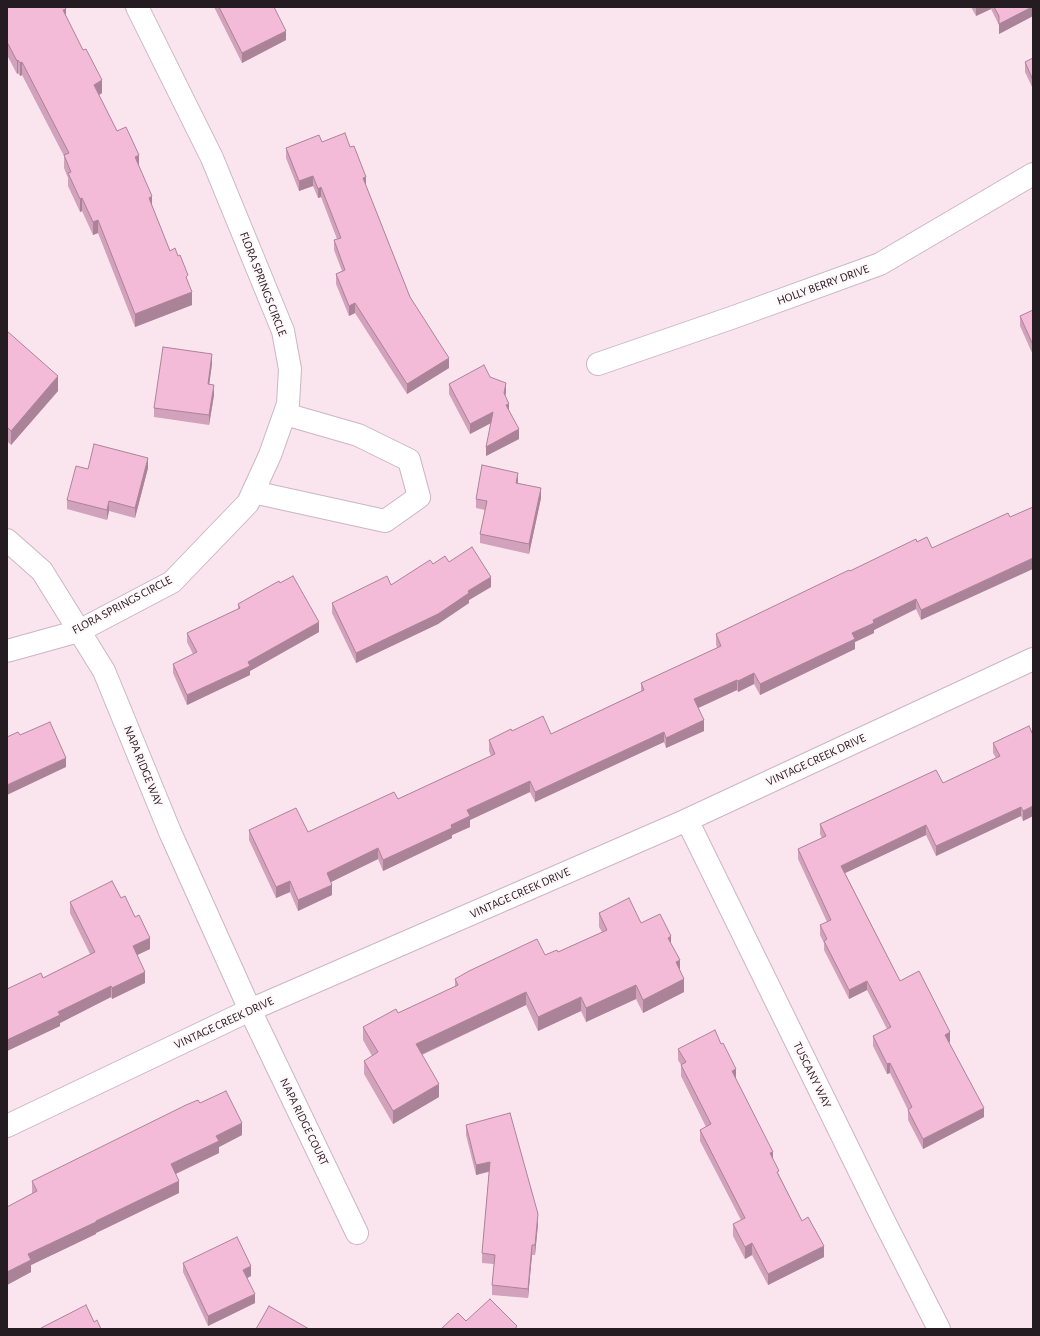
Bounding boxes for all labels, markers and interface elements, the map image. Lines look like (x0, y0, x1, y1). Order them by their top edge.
street label: FLORA SPRINGS CIRCLE (236, 230, 290, 338)
street label: HOLLY BERRY DRIVE (775, 262, 871, 308)
street label: FLORA SPRINGS CIRCLE (70, 573, 174, 637)
street label: NAPA RIDGE WAY (120, 724, 166, 808)
street label: VINTAGE CREEK DRIVE (764, 731, 868, 789)
street label: VINTAGE CREEK DRIVE (468, 864, 572, 922)
street label: VINTAGE CREEK DRIVE (172, 994, 276, 1052)
street label: TUSCANY WAY (790, 1040, 834, 1110)
street label: NAPA RIDGE COURT (277, 1076, 331, 1168)

